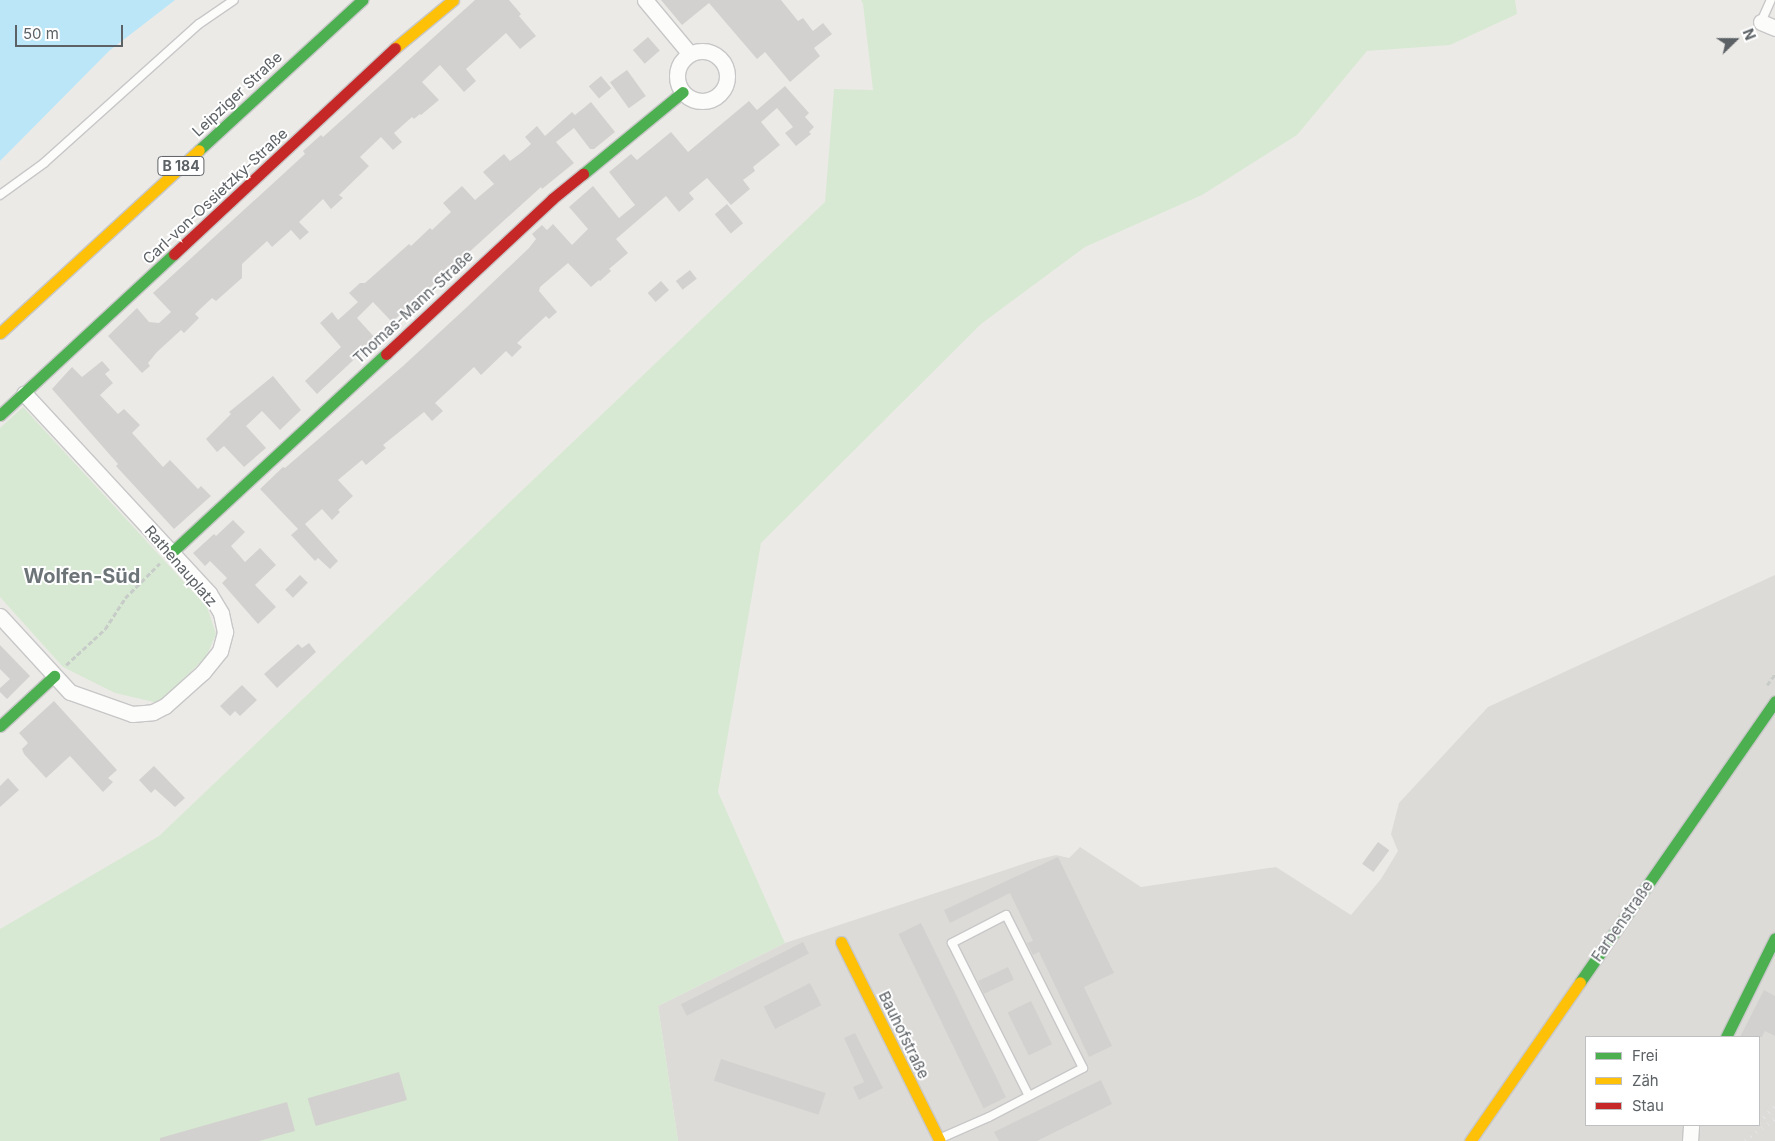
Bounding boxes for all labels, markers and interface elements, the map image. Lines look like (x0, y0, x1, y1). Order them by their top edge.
scale bar (18, 15, 125, 47)
north arrow (1710, 15, 1760, 65)
text: 50 m (23, 24, 59, 43)
text: N (1739, 26, 1759, 42)
street label: Leipziger Straße (188, 48, 286, 140)
street label: Carl-von-Ossietzky-Straße (139, 124, 291, 268)
road number: B 184 (157, 154, 205, 178)
street label: Thomas-Mann-Straße (349, 247, 477, 367)
street label: Rathenauplatz (141, 522, 221, 610)
district label: Wolfen-Süd (24, 564, 140, 588)
street label: Farbenstraße (1588, 877, 1656, 965)
street label: Bauhofstraße (875, 988, 933, 1082)
legend (1585, 1036, 1760, 1126)
text: Frei (1632, 1046, 1658, 1065)
text: Zäh (1632, 1071, 1659, 1090)
text: Stau (1632, 1096, 1664, 1115)

